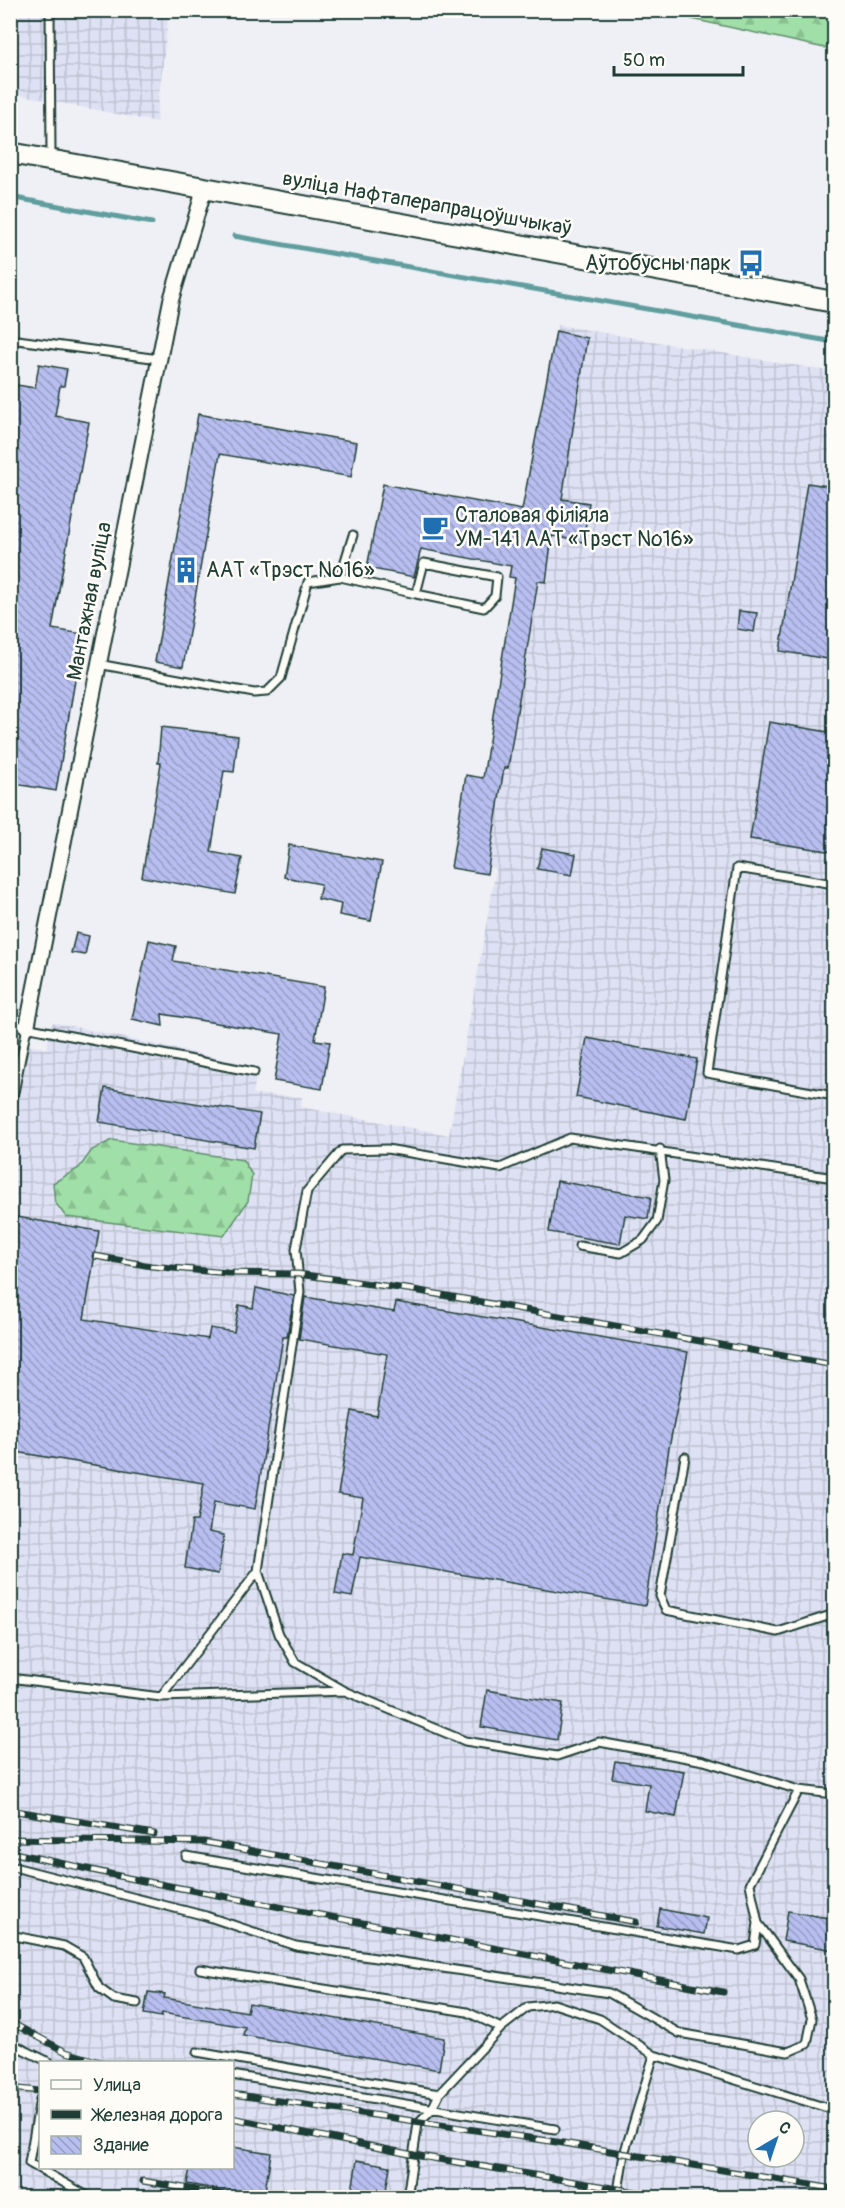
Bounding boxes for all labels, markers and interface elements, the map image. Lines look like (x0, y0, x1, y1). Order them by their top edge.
scale bar (614, 39, 743, 77)
text: 50 m (623, 49, 665, 72)
street label: вуліца Нафтаперапрацоўшчыкаў (280, 165, 573, 242)
bus stop icon: Аўтобусны парк (736, 248, 766, 278)
place label: Аўтобусны парк (585, 250, 731, 277)
place label: Сталовая філіяла УМ-141 ААТ «Трэст №16» (455, 502, 694, 553)
cafe icon: Сталовая філіяла УМ-141 ААТ «Трэст №16» (420, 512, 450, 542)
street label: Мантажная вуліца (61, 520, 118, 683)
building icon: ААТ «Трэст №16» (171, 555, 201, 585)
place label: ААТ «Трэст №16» (206, 557, 375, 584)
legend (39, 2061, 234, 2169)
text: Улица (93, 2074, 141, 2097)
text: Железная дорога (90, 2104, 223, 2127)
north arrow (746, 2109, 806, 2169)
text: С (775, 2117, 795, 2139)
text: Здание (93, 2134, 149, 2157)

